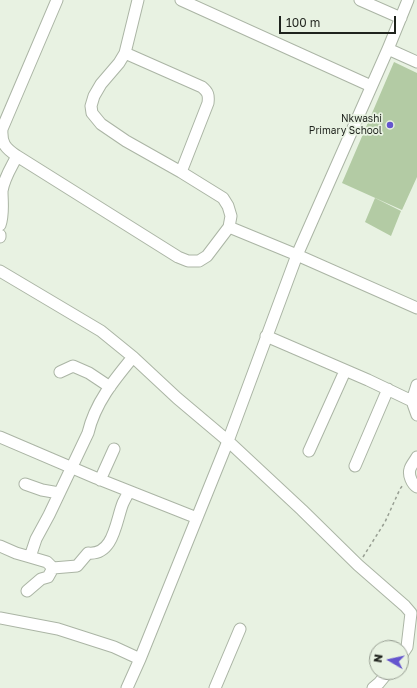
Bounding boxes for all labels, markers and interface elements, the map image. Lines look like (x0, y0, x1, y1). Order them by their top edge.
scale bar (281, 8, 398, 34)
text: 100 m (286, 15, 320, 30)
place label: Nkwashi Primary School (309, 113, 382, 136)
marker: Nkwashi Primary School (385, 120, 395, 130)
north arrow (369, 640, 409, 680)
text: N (371, 653, 385, 663)

